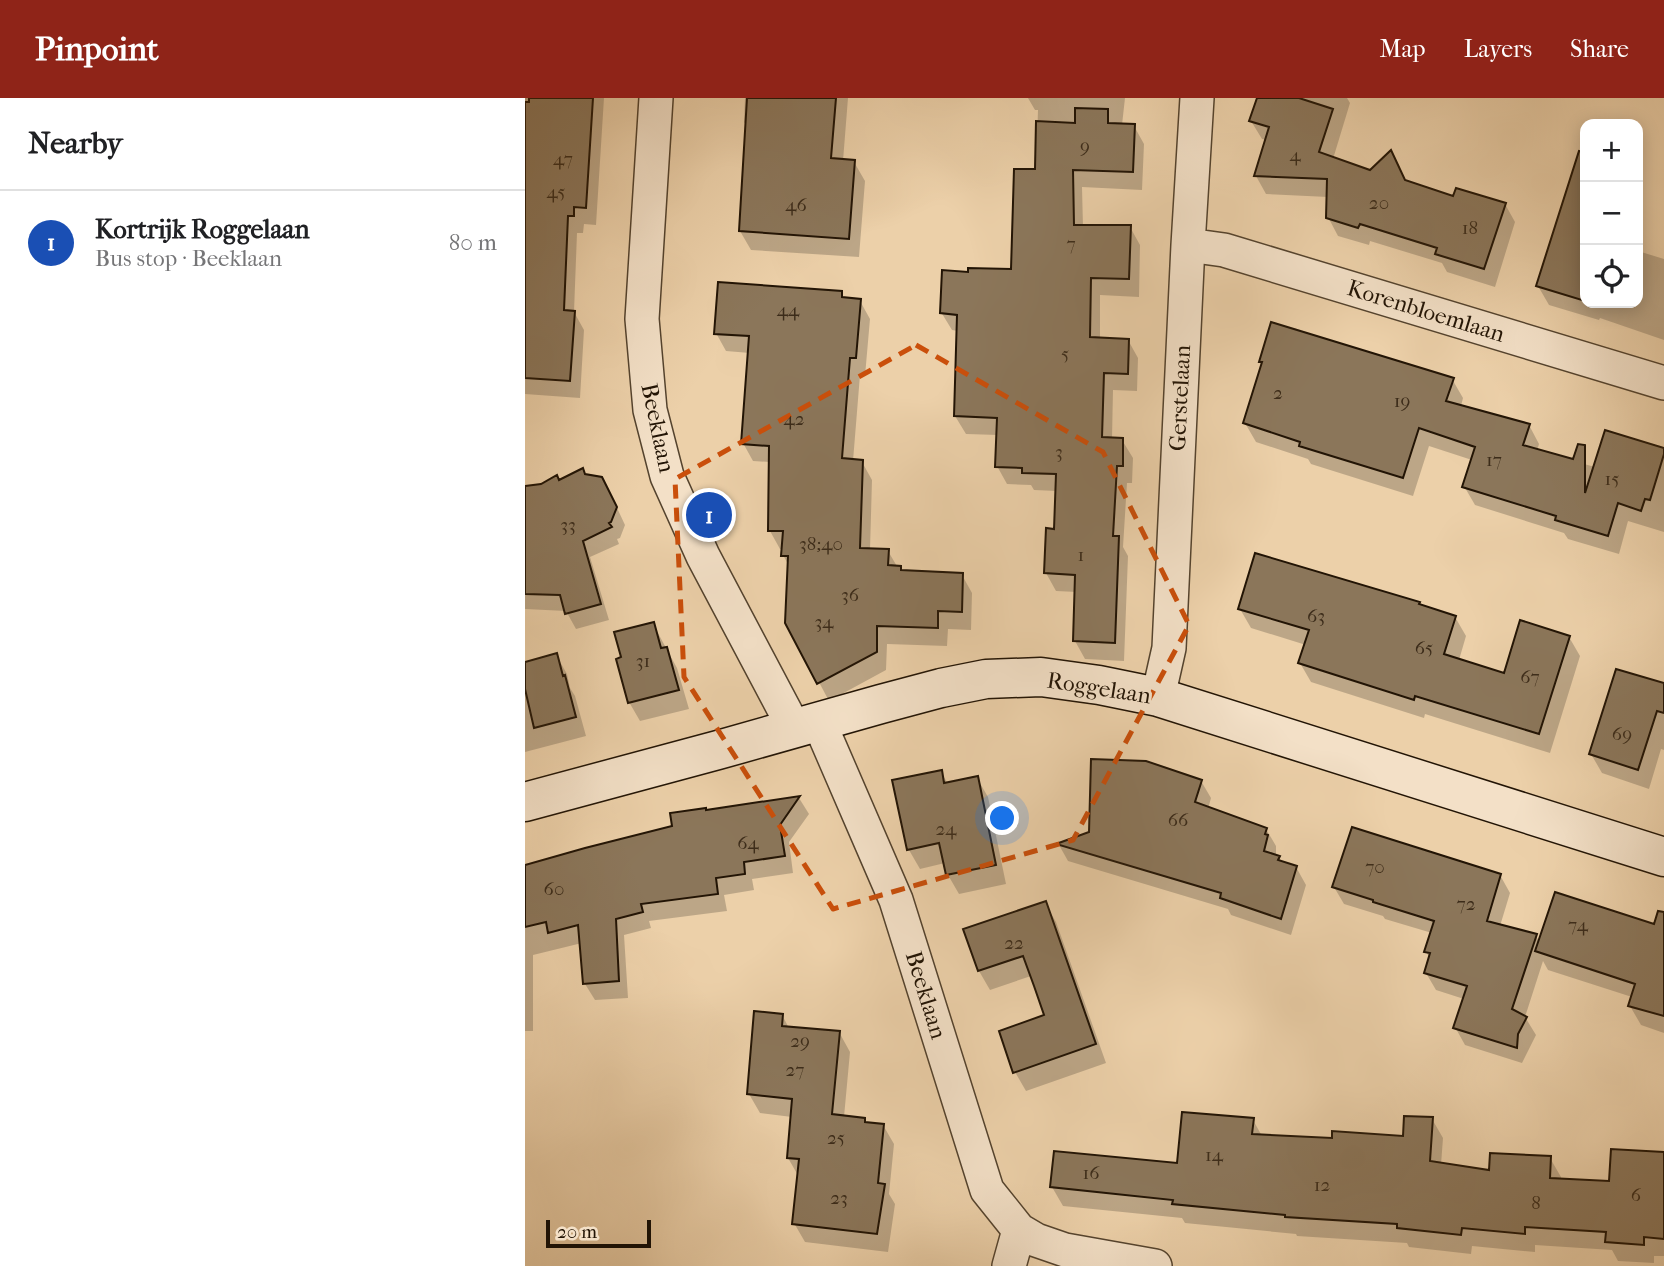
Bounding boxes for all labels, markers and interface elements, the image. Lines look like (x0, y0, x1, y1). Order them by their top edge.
text: Pinpoint (35, 30, 159, 69)
text: Map (1380, 35, 1426, 63)
text: Layers (1464, 35, 1532, 63)
text: Share (1570, 35, 1629, 63)
map controls (1580, 119, 1643, 308)
button: + (1580, 119, 1643, 182)
text: Nearby (28, 126, 123, 161)
house number: 9 (1080, 135, 1090, 157)
house number: 4 (1289, 144, 1301, 166)
house number: 47 (553, 148, 573, 170)
house number: 45 (547, 181, 565, 203)
button: − (1580, 182, 1643, 245)
house number: 20 (1369, 192, 1389, 214)
house number: 46 (785, 194, 807, 216)
text: Kortrijk Roggelaan (95, 214, 310, 245)
house number: 18 (1462, 217, 1478, 239)
text: 1 (47, 229, 55, 256)
text: 80 m (449, 229, 497, 256)
house number: 7 (1066, 233, 1076, 255)
text: Bus stop · Beeklaan (95, 245, 282, 272)
button: locate (1580, 245, 1643, 308)
street label: Korenbloemlaan (1344, 274, 1509, 348)
house number: 44 (777, 299, 800, 321)
house number: 5 (1061, 343, 1069, 365)
street label: Gerstelaan (1164, 344, 1196, 452)
street label: Beeklaan (635, 381, 681, 476)
house number: 2 (1273, 382, 1283, 404)
house number: 19 (1394, 390, 1410, 412)
house number: 42 (784, 408, 805, 430)
house number: 3 (1055, 441, 1063, 463)
house number: 17 (1486, 449, 1502, 471)
house number: 15 (1605, 468, 1619, 490)
pin: 1 (686, 489, 732, 541)
house number: 33 (560, 514, 576, 536)
house number: 38;40 (799, 533, 843, 555)
house number: 1 (1078, 544, 1084, 566)
house number: 36 (841, 584, 860, 606)
house number: 63 (1307, 605, 1325, 627)
house number: 34 (814, 611, 834, 633)
house number: 65 (1415, 637, 1433, 659)
house number: 31 (636, 650, 650, 672)
street label: Roggelaan (1045, 666, 1154, 710)
house number: 67 (1520, 666, 1540, 688)
house number: 69 (1612, 723, 1632, 745)
your location (985, 801, 1019, 835)
house number: 66 (1168, 809, 1189, 831)
house number: 24 (936, 818, 957, 840)
house number: 64 (737, 832, 759, 854)
house number: 70 (1365, 856, 1385, 878)
house number: 60 (544, 878, 564, 900)
house number: 72 (1457, 893, 1476, 915)
house number: 74 (1568, 914, 1589, 936)
house number: 22 (1004, 932, 1024, 954)
street label: Beeklaan (900, 948, 952, 1043)
house number: 29 (790, 1030, 810, 1052)
house number: 27 (786, 1059, 804, 1081)
house number: 25 (827, 1127, 845, 1149)
house number: 14 (1205, 1144, 1224, 1166)
house number: 16 (1083, 1162, 1100, 1184)
house number: 12 (1314, 1174, 1331, 1196)
house number: 6 (1631, 1184, 1642, 1206)
house number: 23 (830, 1187, 848, 1209)
house number: 8 (1531, 1192, 1541, 1214)
scale bar (546, 1217, 651, 1249)
text: 20 m (557, 1221, 597, 1243)

